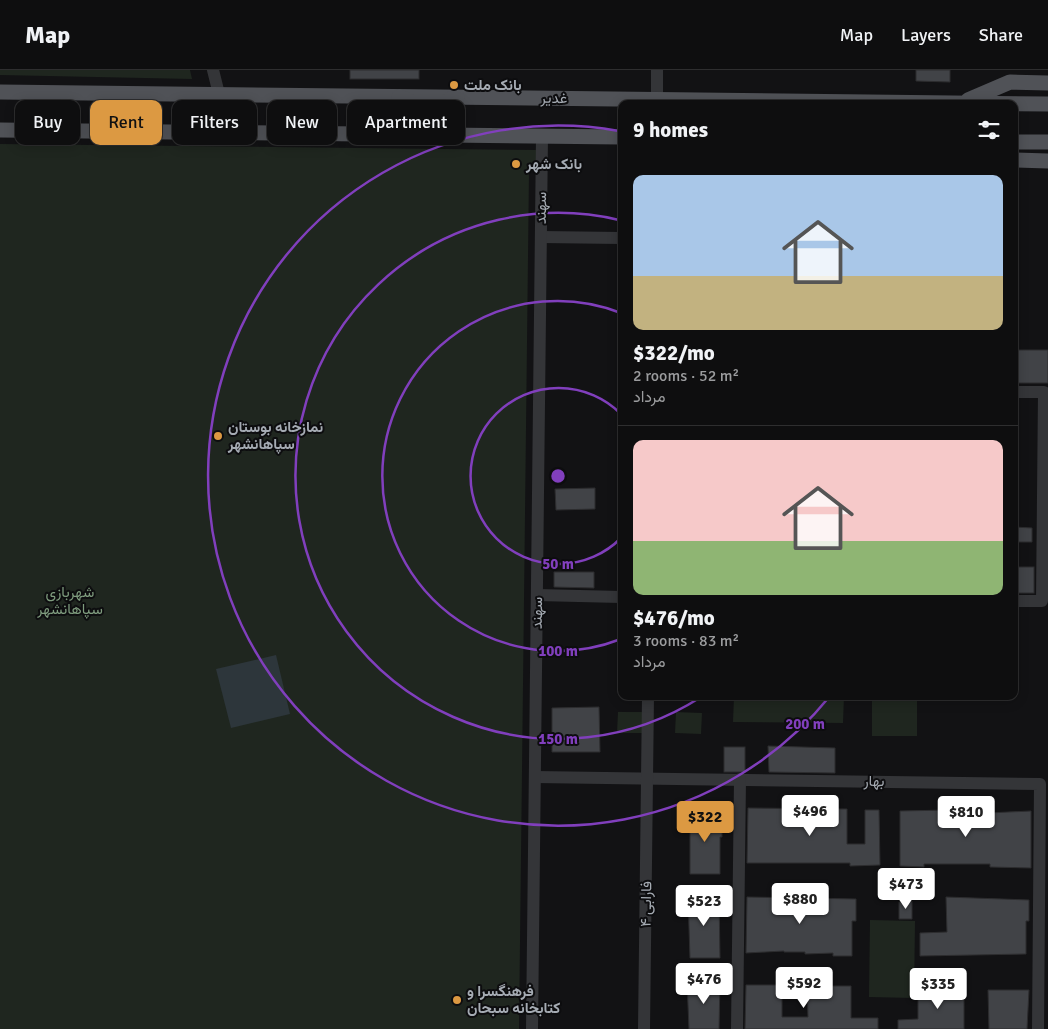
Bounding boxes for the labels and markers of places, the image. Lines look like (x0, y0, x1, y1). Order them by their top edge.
place label: بانک ملت (464, 76, 522, 94)
marker: بانک ملت (448, 79, 460, 91)
place label: بانک شهر (525, 155, 582, 173)
marker: بانک شهر (510, 158, 522, 170)
place label: نمازخانه بوستان سپاهانشهر (227, 418, 323, 454)
marker: نمازخانه بوستان سپاهانشهر (212, 430, 224, 442)
centre of rings (549, 467, 567, 485)
pin: $496 (780, 794, 840, 837)
pin: $810 (936, 796, 996, 838)
pin: $322 (675, 800, 735, 843)
pin: $473 (876, 868, 936, 910)
pin: $880 (770, 882, 830, 925)
pin: $523 (674, 884, 734, 927)
pin: $476 (674, 962, 734, 1005)
pin: $592 (774, 966, 834, 1009)
pin: $335 (908, 968, 968, 1010)
place label: فرهنگسرا و کتابخانه سبحان (467, 982, 560, 1017)
marker: فرهنگسرا و کتابخانه سبحان (451, 994, 463, 1006)

